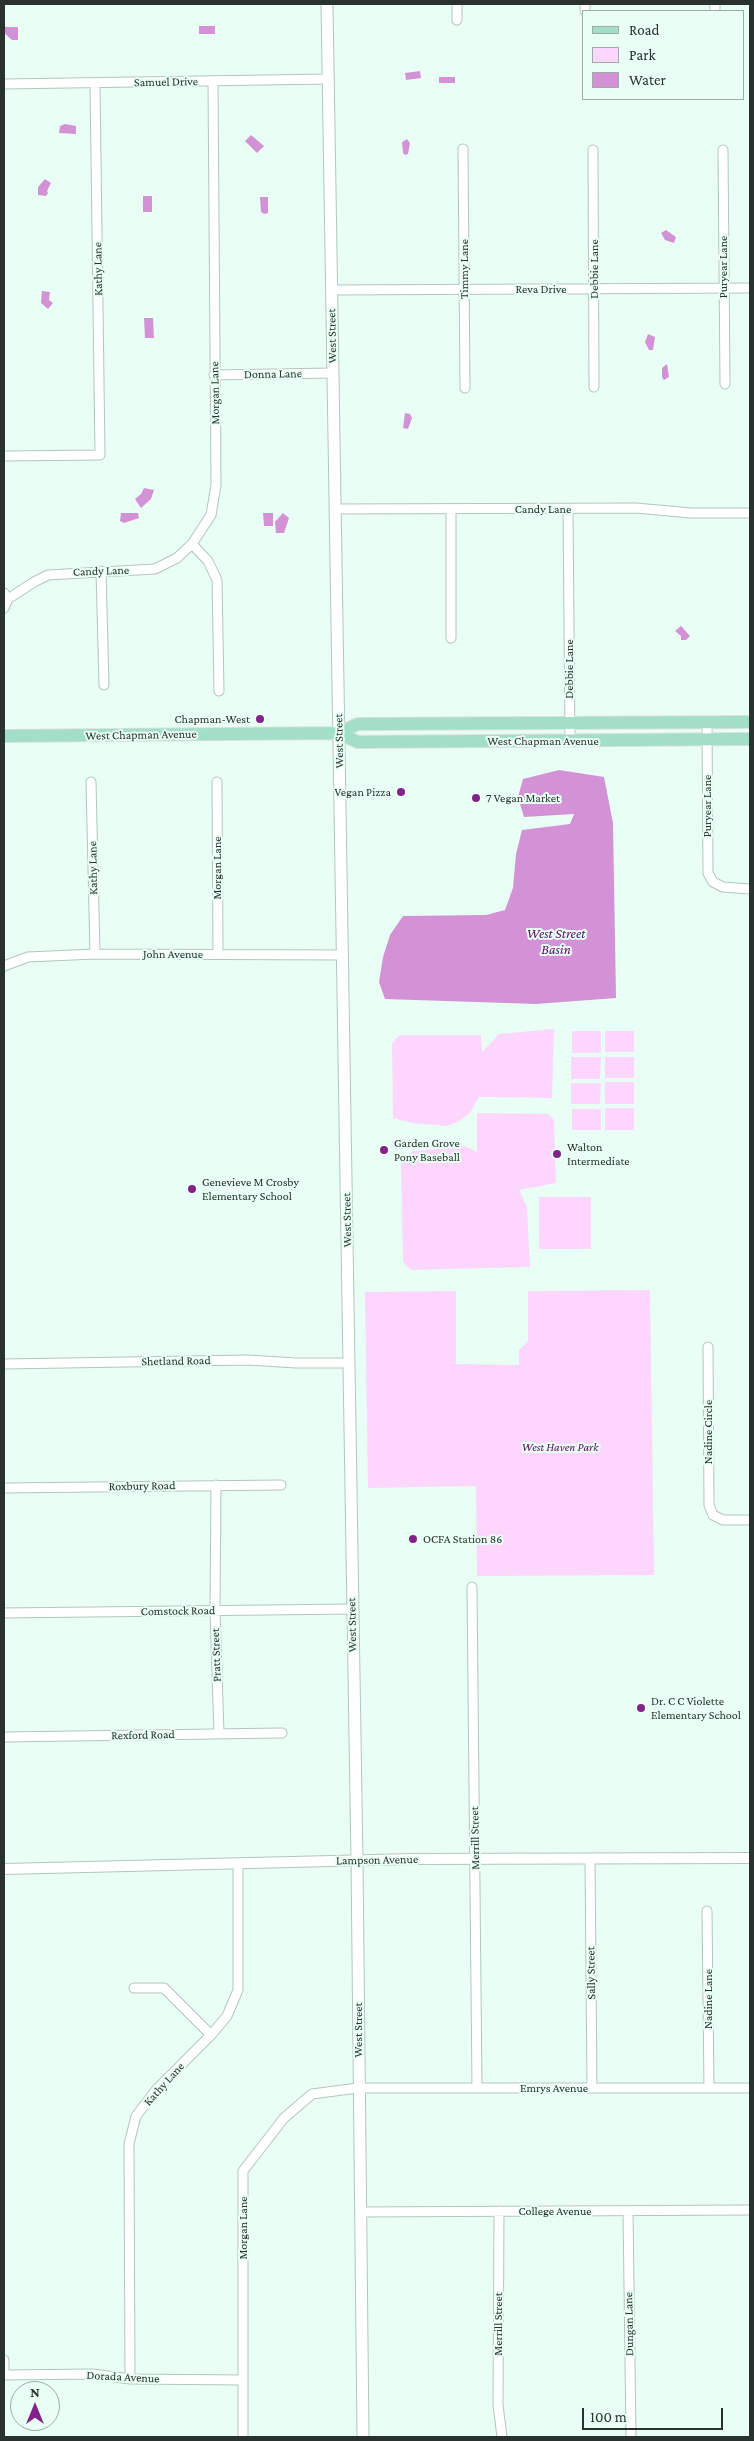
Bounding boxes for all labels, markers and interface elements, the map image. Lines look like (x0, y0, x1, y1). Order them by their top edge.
legend (582, 10, 744, 100)
text: Road (629, 22, 659, 38)
text: Park (629, 47, 656, 63)
text: Water (629, 72, 666, 88)
street label: Samuel Drive (134, 74, 198, 90)
street label: Puryear Lane (716, 236, 730, 298)
street label: Timmy Lane (457, 239, 471, 299)
street label: Debbie Lane (587, 239, 601, 299)
street label: Kathy Lane (90, 242, 106, 296)
street label: Reva Drive (515, 282, 567, 296)
street label: West Street (324, 308, 340, 364)
street label: Morgan Lane (207, 361, 223, 425)
street label: Donna Lane (244, 366, 302, 382)
street label: Candy Lane (515, 502, 571, 516)
street label: Candy Lane (73, 563, 129, 579)
street label: Debbie Lane (562, 639, 576, 699)
place label: Chapman-West (174, 712, 250, 726)
marker: Chapman-West (254, 713, 266, 725)
street label: West Street (331, 713, 347, 769)
street label: West Chapman Avenue (85, 727, 197, 743)
street label: West Chapman Avenue (487, 734, 599, 748)
street label: Puryear Lane (700, 775, 714, 837)
place label: Vegan Pizza (335, 785, 391, 799)
marker: Vegan Pizza (395, 786, 407, 798)
place label: 7 Vegan Market (486, 791, 560, 805)
marker: 7 Vegan Market (470, 792, 482, 804)
street label: Morgan Lane (210, 836, 224, 900)
street label: Kathy Lane (85, 841, 101, 895)
water label: West Street Basin (527, 926, 585, 959)
street label: John Avenue (143, 947, 203, 961)
place label: Garden Grove Pony Baseball (394, 1136, 460, 1164)
place label: Walton Intermediate (567, 1140, 630, 1168)
marker: Garden Grove Pony Baseball (378, 1144, 390, 1156)
marker: Walton Intermediate (551, 1148, 563, 1160)
place label: Genevieve M Crosby Elementary School (202, 1175, 299, 1203)
marker: Genevieve M Crosby Elementary School (186, 1183, 198, 1195)
street label: West Street (339, 1192, 355, 1248)
street label: Shetland Road (141, 1353, 211, 1369)
street label: Nadine Circle (701, 1400, 715, 1464)
park label: West Haven Park (522, 1440, 598, 1454)
street label: Roxbury Road (108, 1478, 176, 1494)
place label: OCFA Station 86 (423, 1532, 502, 1546)
marker: OCFA Station 86 (407, 1533, 419, 1545)
street label: West Street (344, 1597, 360, 1653)
street label: Comstock Road (141, 1603, 215, 1619)
street label: Pratt Street (208, 1628, 224, 1682)
place label: Dr. C C Violette Elementary School (651, 1694, 741, 1722)
marker: Dr. C C Violette Elementary School (635, 1702, 647, 1714)
street label: Rexford Road (111, 1727, 175, 1743)
street label: Merrill Street (467, 1806, 483, 1870)
street label: Lampson Avenue (336, 1852, 418, 1868)
street label: Sally Street (583, 1946, 599, 2000)
street label: Nadine Lane (701, 1969, 715, 2029)
street label: West Street (351, 2003, 365, 2057)
street label: Kathy Lane (141, 2059, 187, 2109)
street label: Emrys Avenue (520, 2081, 588, 2095)
street label: Morgan Lane (236, 2196, 250, 2260)
street label: College Avenue (518, 2204, 592, 2218)
street label: Merrill Street (491, 2292, 505, 2356)
street label: Dungan Lane (621, 2292, 637, 2356)
street label: Dorada Avenue (86, 2368, 160, 2386)
north arrow (10, 2381, 60, 2431)
text: N (30, 2384, 40, 2400)
scale bar (584, 2398, 725, 2430)
text: 100 m (590, 2409, 627, 2425)

